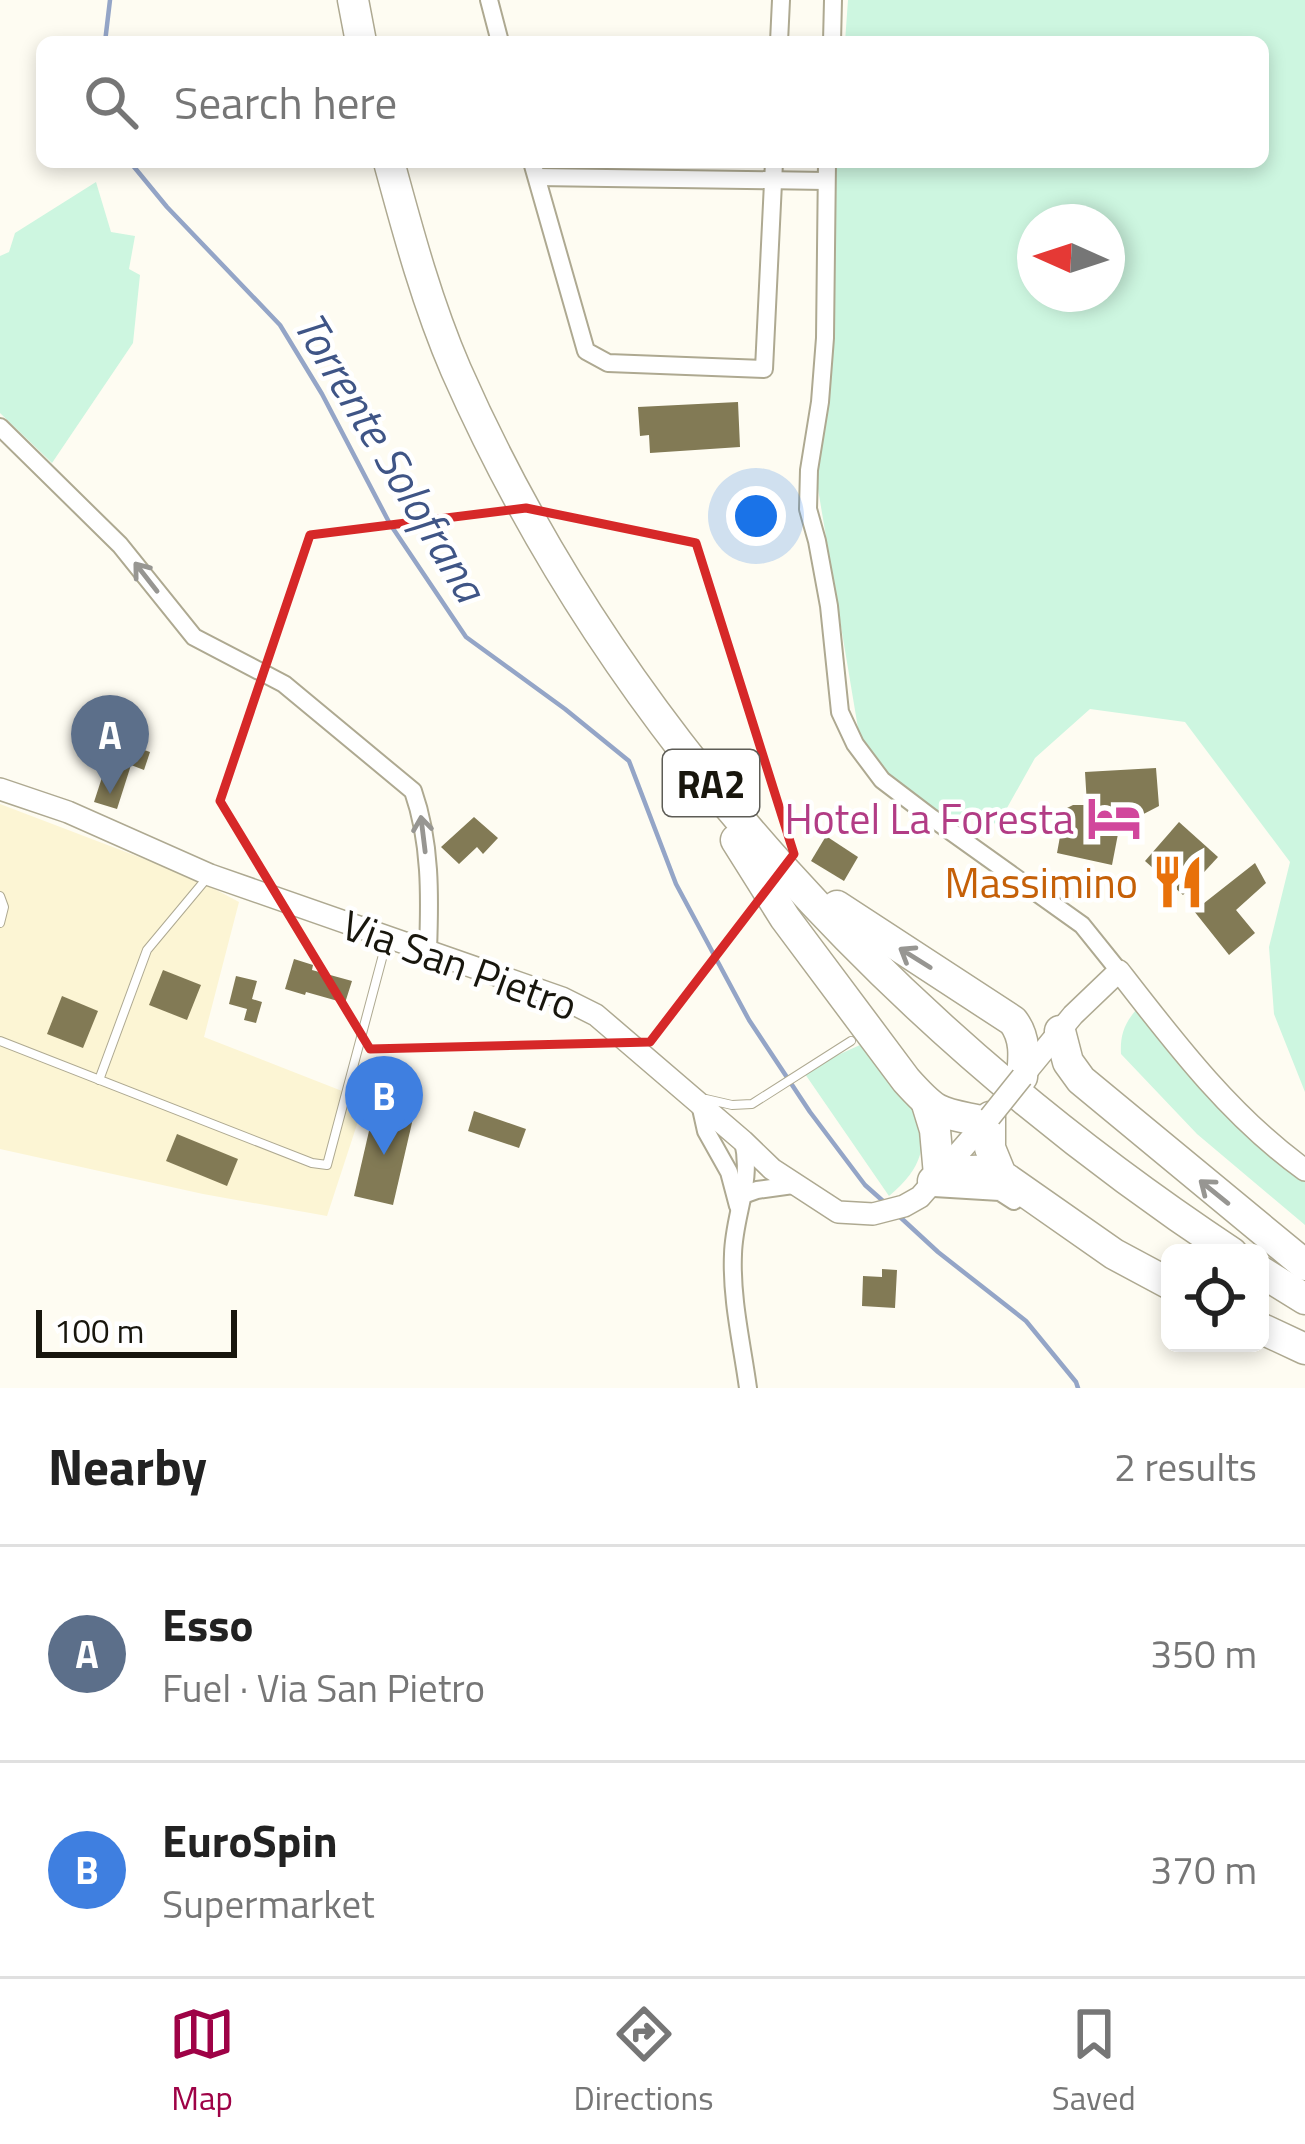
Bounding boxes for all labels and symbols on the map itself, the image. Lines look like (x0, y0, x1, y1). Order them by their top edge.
north arrow (1017, 204, 1125, 312)
water label: Torrente Solofrana (278, 298, 506, 616)
your location (726, 486, 786, 546)
one-way arrow (133, 562, 160, 594)
pin: A (71, 695, 149, 794)
road number: RA2 (663, 750, 759, 816)
place label: Hotel La Foresta (784, 786, 1074, 850)
hotel icon: Hotel La Foresta (1085, 789, 1143, 847)
one-way arrow (411, 815, 434, 854)
place label: Massimino (944, 850, 1138, 914)
restaurant icon: Massimino (1149, 853, 1207, 911)
street label: Via San Pietro (334, 892, 586, 1036)
one-way arrow (899, 945, 933, 970)
pin: B (345, 1056, 423, 1155)
one-way arrow (1199, 1178, 1230, 1206)
scale bar (36, 1304, 237, 1357)

